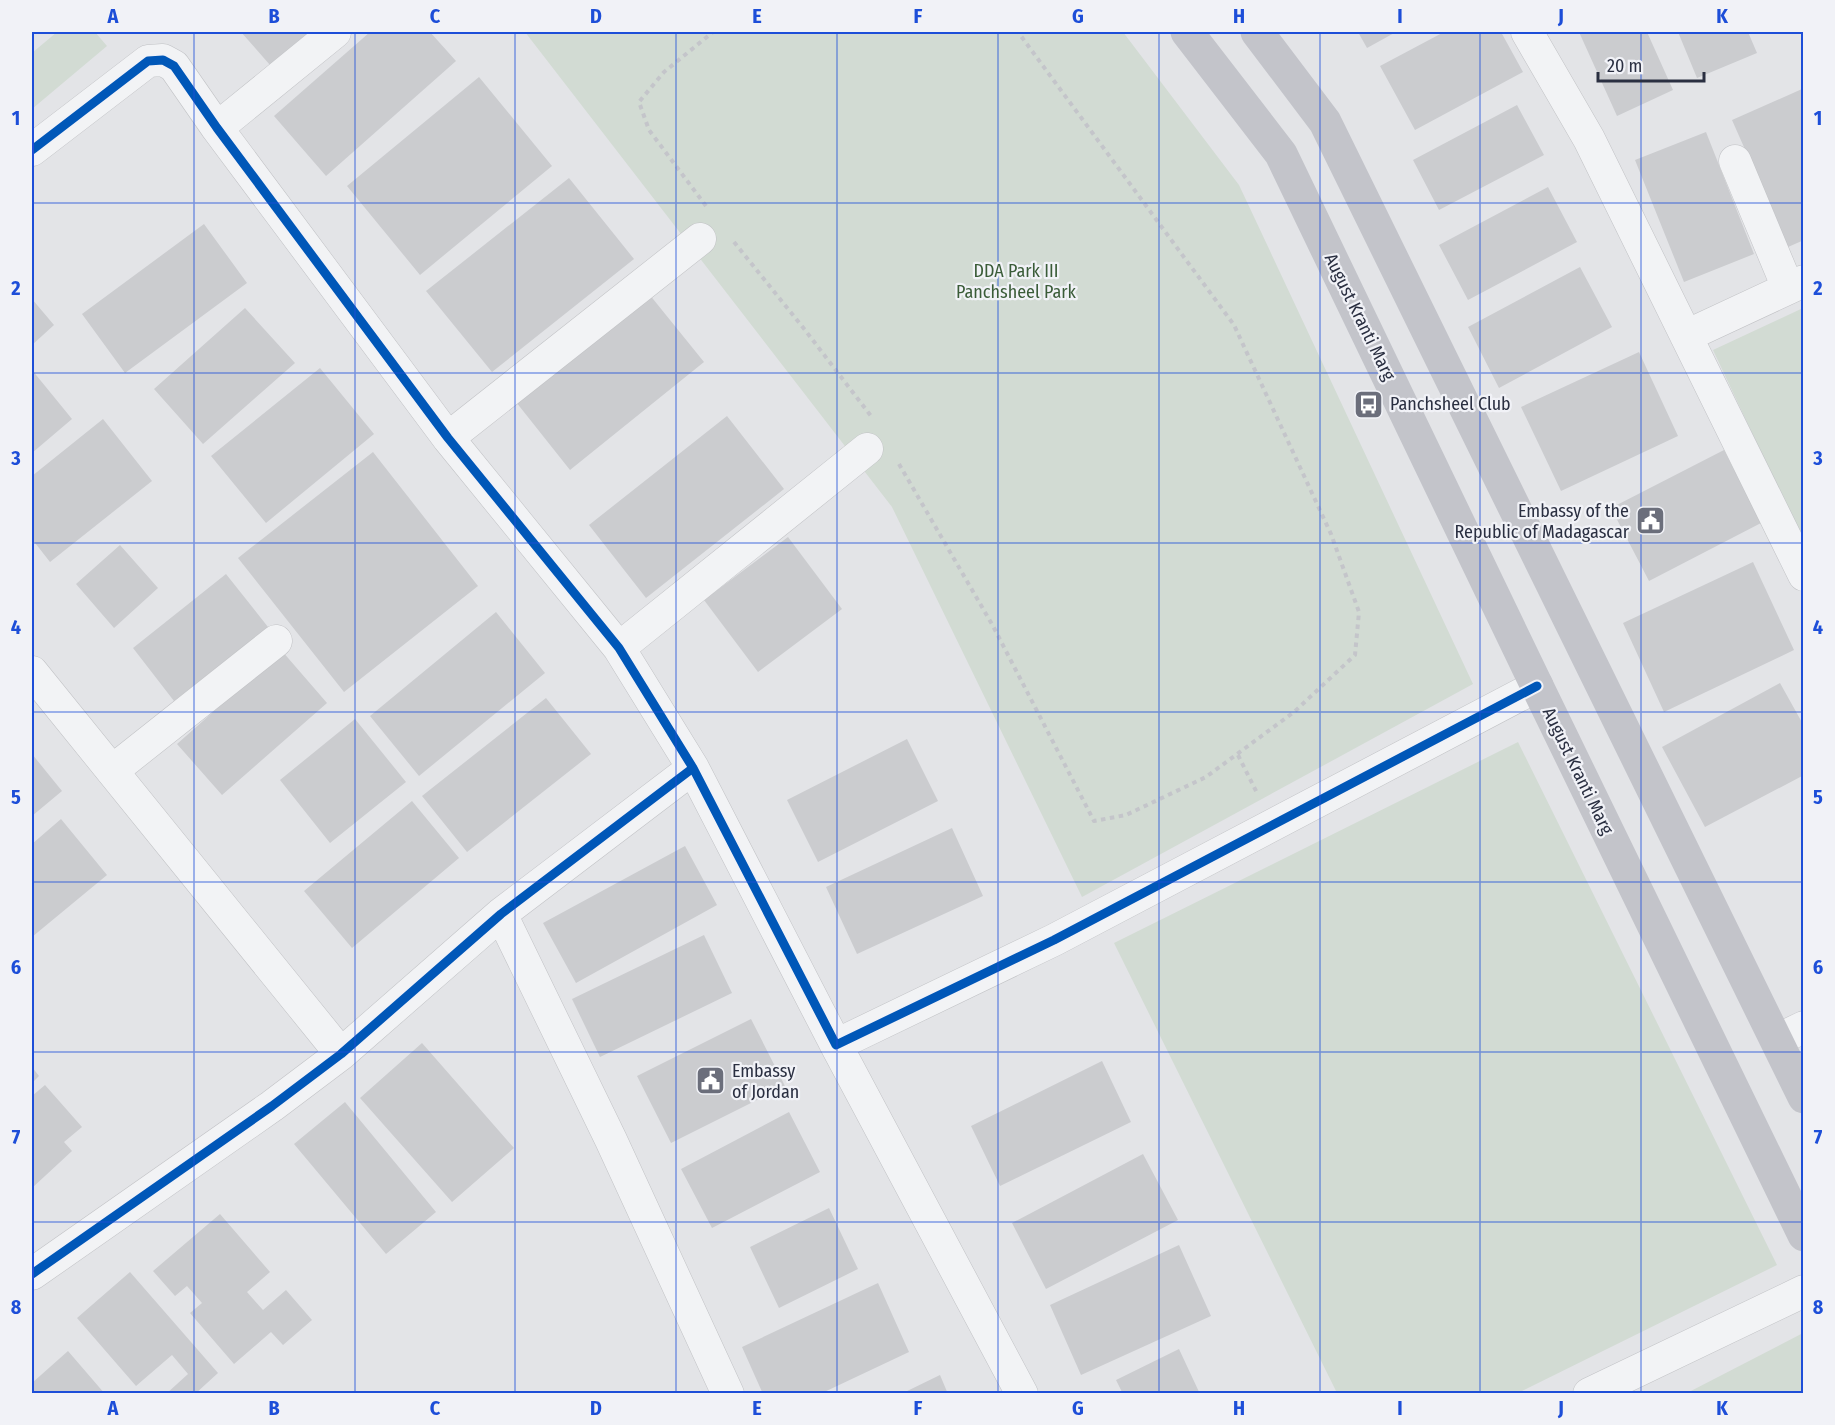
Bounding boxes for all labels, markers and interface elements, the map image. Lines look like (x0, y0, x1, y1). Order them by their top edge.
text: A (107, 4, 120, 28)
text: B (268, 4, 280, 28)
text: C (430, 4, 441, 28)
text: D (590, 4, 602, 28)
text: E (752, 4, 762, 28)
text: F (914, 4, 923, 28)
text: G (1072, 4, 1084, 28)
text: H (1233, 4, 1245, 28)
text: I (1397, 4, 1403, 28)
text: J (1557, 4, 1564, 28)
text: K (1716, 4, 1728, 28)
scale bar (1598, 45, 1704, 83)
text: 20 m (1607, 55, 1642, 77)
text: 1 (12, 106, 20, 130)
text: 1 (1814, 106, 1822, 130)
street label: August Kranti Marg (1320, 250, 1401, 385)
park label: DDA Park III Panchsheel Park (956, 260, 1077, 303)
text: 2 (10, 276, 21, 300)
text: 2 (1812, 276, 1823, 300)
bus stop icon: Panchsheel Club (1353, 388, 1385, 420)
place label: Panchsheel Club (1390, 393, 1511, 415)
text: 3 (10, 446, 21, 470)
text: 3 (1812, 446, 1823, 470)
place label: Embassy of the Republic of Madagascar (1455, 500, 1630, 543)
public building icon: Embassy of the Republic of Madagascar (1634, 505, 1666, 537)
text: 4 (11, 615, 21, 639)
text: 4 (1813, 615, 1823, 639)
street label: August Kranti Marg (1538, 704, 1619, 839)
text: 5 (11, 785, 21, 809)
text: 5 (1813, 785, 1823, 809)
text: 6 (11, 955, 21, 979)
text: 6 (1813, 955, 1823, 979)
place label: Embassy of Jordan (732, 1060, 799, 1103)
public building icon: Embassy of Jordan (695, 1065, 727, 1097)
text: 7 (12, 1125, 21, 1149)
text: 7 (1814, 1125, 1823, 1149)
text: 8 (11, 1295, 22, 1319)
text: 8 (1813, 1295, 1824, 1319)
text: A (107, 1396, 120, 1420)
text: B (268, 1396, 280, 1420)
text: C (430, 1396, 441, 1420)
text: D (590, 1396, 602, 1420)
text: E (752, 1396, 762, 1420)
text: F (914, 1396, 923, 1420)
text: G (1072, 1396, 1084, 1420)
text: H (1233, 1396, 1245, 1420)
text: I (1397, 1396, 1403, 1420)
text: J (1557, 1396, 1564, 1420)
text: K (1716, 1396, 1728, 1420)

